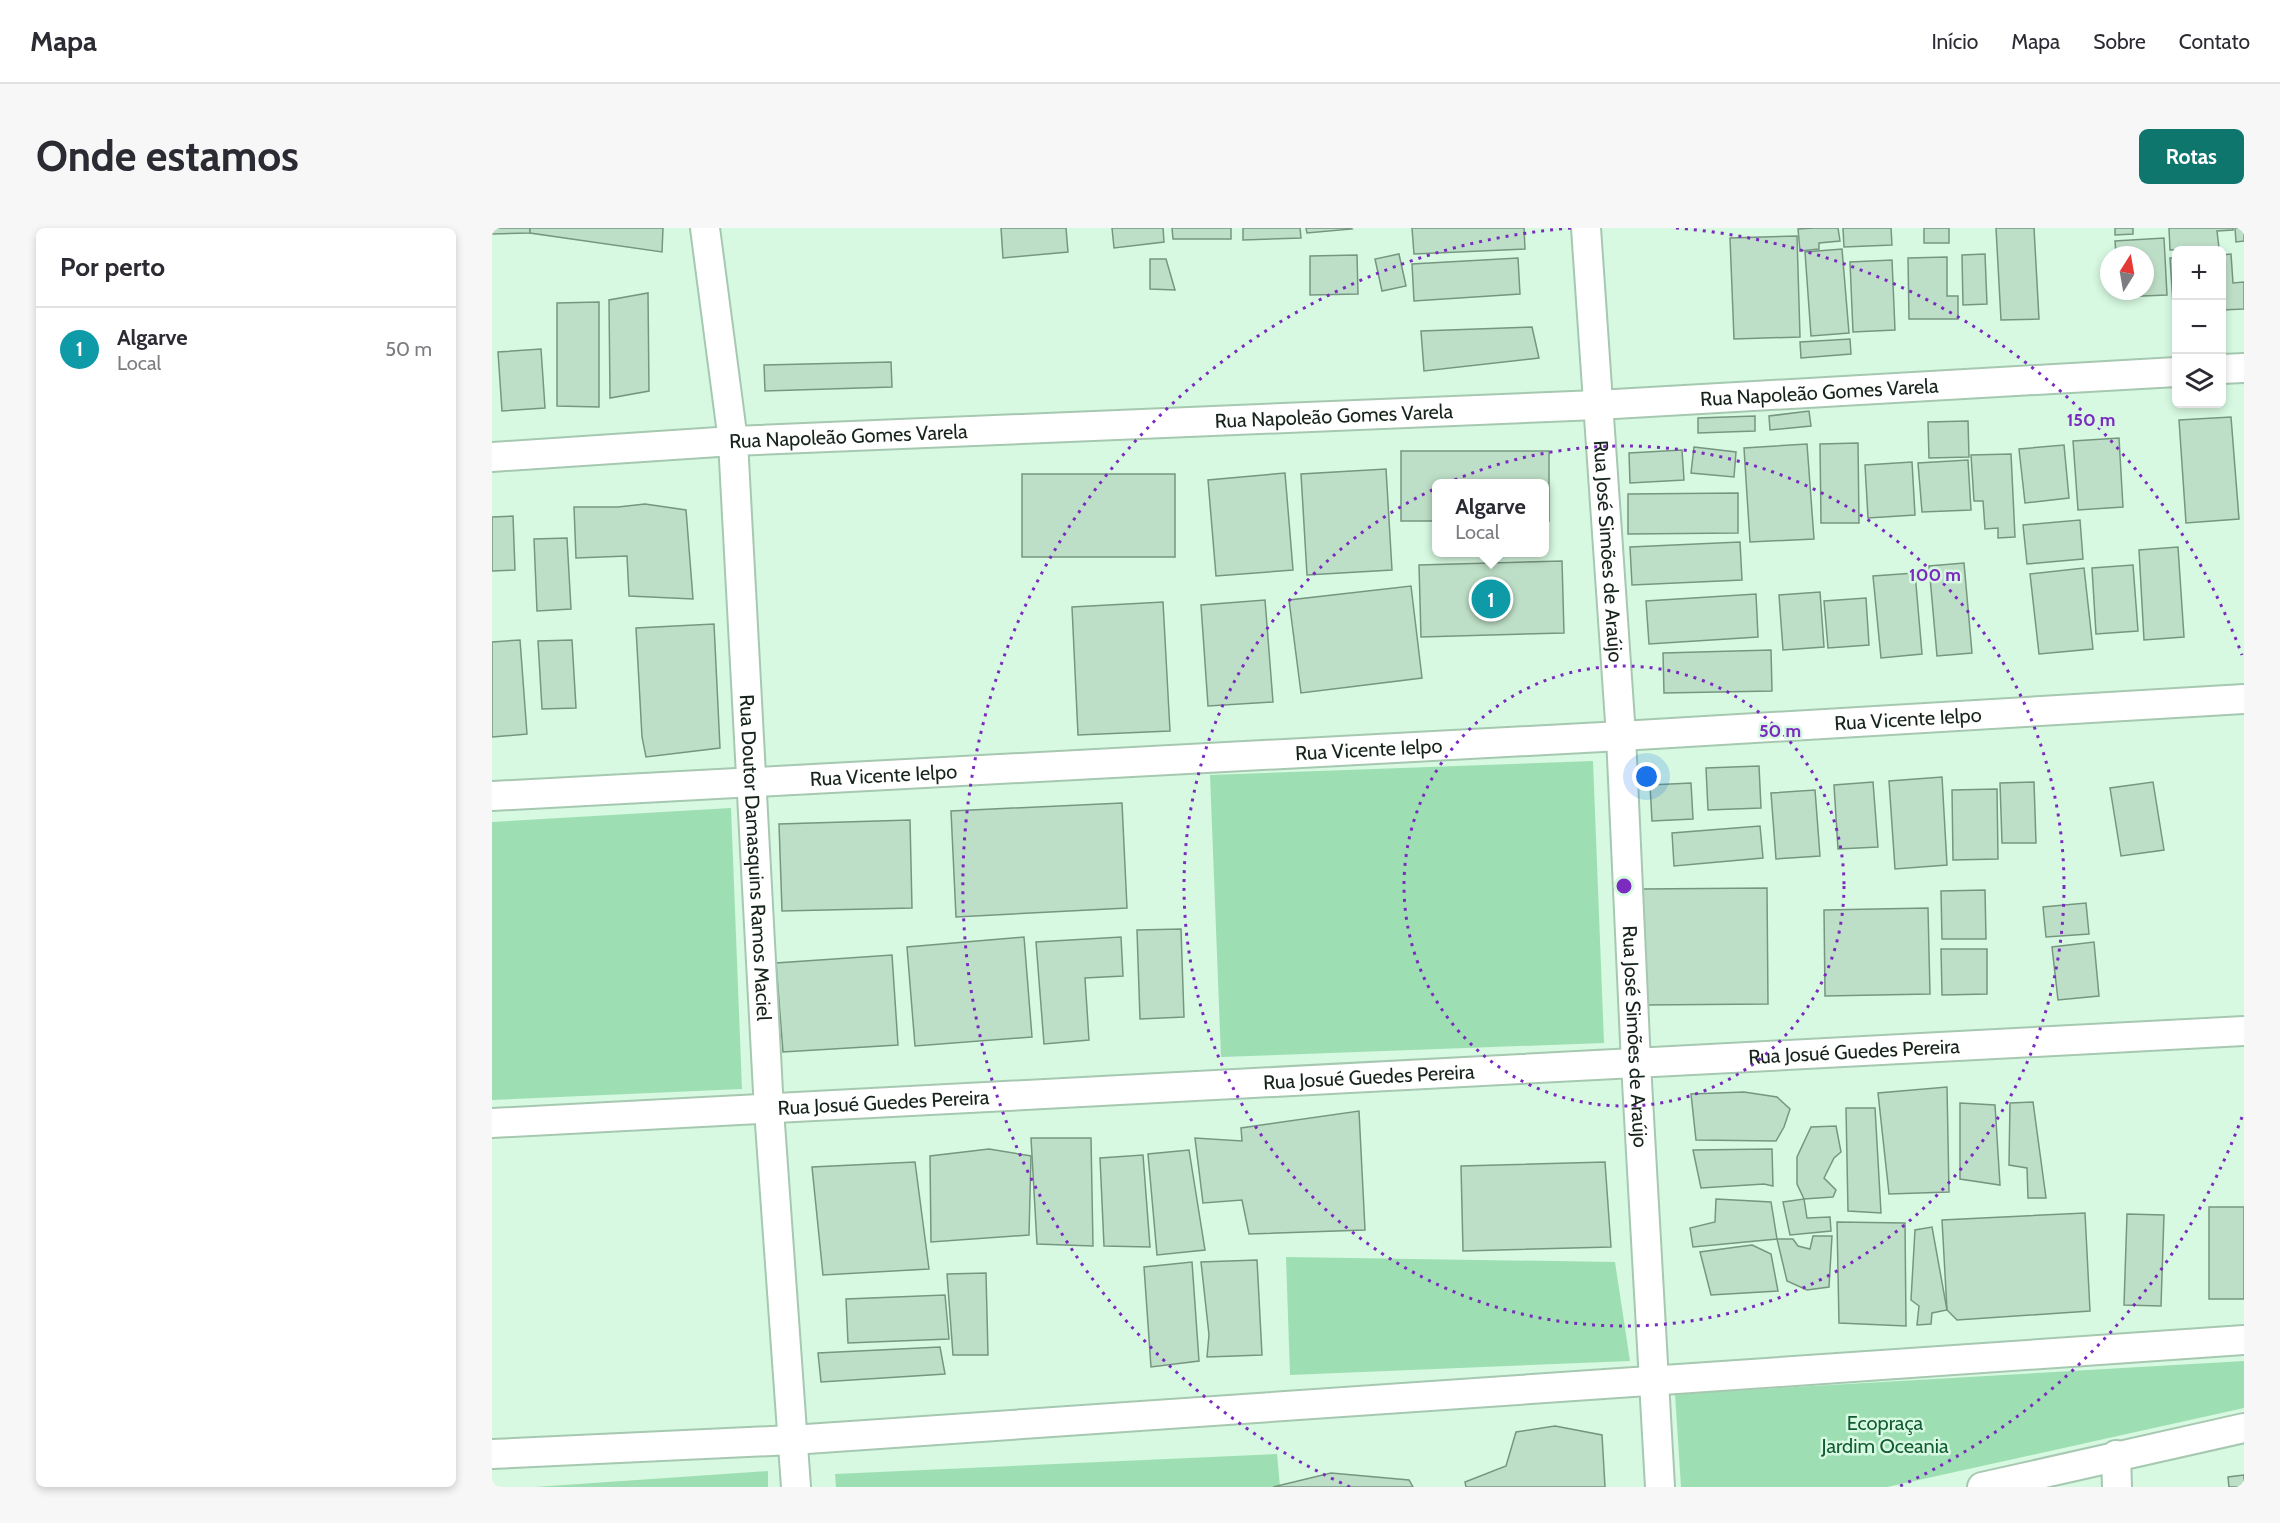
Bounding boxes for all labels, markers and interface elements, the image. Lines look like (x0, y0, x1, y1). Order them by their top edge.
text: Mapa (30, 24, 97, 58)
text: Início (1931, 29, 1978, 54)
text: Mapa (2011, 29, 2060, 54)
text: Sobre (2093, 29, 2146, 54)
text: Contato (2179, 29, 2250, 54)
button: Rotas (2139, 129, 2244, 184)
text: Onde estamos (36, 130, 299, 182)
north arrow (2100, 246, 2154, 300)
map controls (2172, 246, 2226, 408)
button: + (2172, 246, 2226, 300)
text: Por perto (60, 251, 165, 283)
button: − (2172, 300, 2226, 354)
text: Algarve (117, 324, 188, 351)
text: 1 (76, 337, 83, 361)
text: 50 m (385, 337, 432, 361)
text: Local (117, 351, 161, 375)
button: layers (2172, 354, 2226, 408)
street label: Rua Napoleão Gomes Varela (1700, 374, 1940, 411)
street label: Rua Napoleão Gomes Varela (1214, 399, 1454, 433)
text: 150 m (2067, 409, 2115, 431)
street label: Rua Napoleão Gomes Varela (729, 419, 968, 453)
street label: Rua José Simões de Araújo (1589, 439, 1628, 663)
popup (1432, 479, 1549, 557)
text: Algarve (1455, 493, 1526, 520)
text: Local (1455, 520, 1499, 544)
text: 100 m (1909, 564, 1961, 586)
pin: 1 (1472, 576, 1510, 622)
street label: Rua Doutor Damasquins Ramos Maciel (735, 694, 776, 1022)
street label: Rua Vicente Ielpo (1834, 703, 1982, 735)
text: 50 m (1759, 720, 1801, 742)
street label: Rua Vicente Ielpo (1295, 734, 1443, 765)
street label: Rua Vicente Ielpo (809, 759, 958, 791)
your location (1632, 762, 1661, 791)
centre of rings (1614, 876, 1634, 896)
street label: Rua José Simões de Araújo (1618, 925, 1653, 1148)
street label: Rua Josué Guedes Pereira (1748, 1034, 1961, 1069)
street label: Rua Josué Guedes Pereira (1262, 1059, 1476, 1094)
street label: Rua Josué Guedes Pereira (777, 1085, 990, 1120)
park label: Ecopraça Jardim Oceania (1820, 1411, 1949, 1458)

